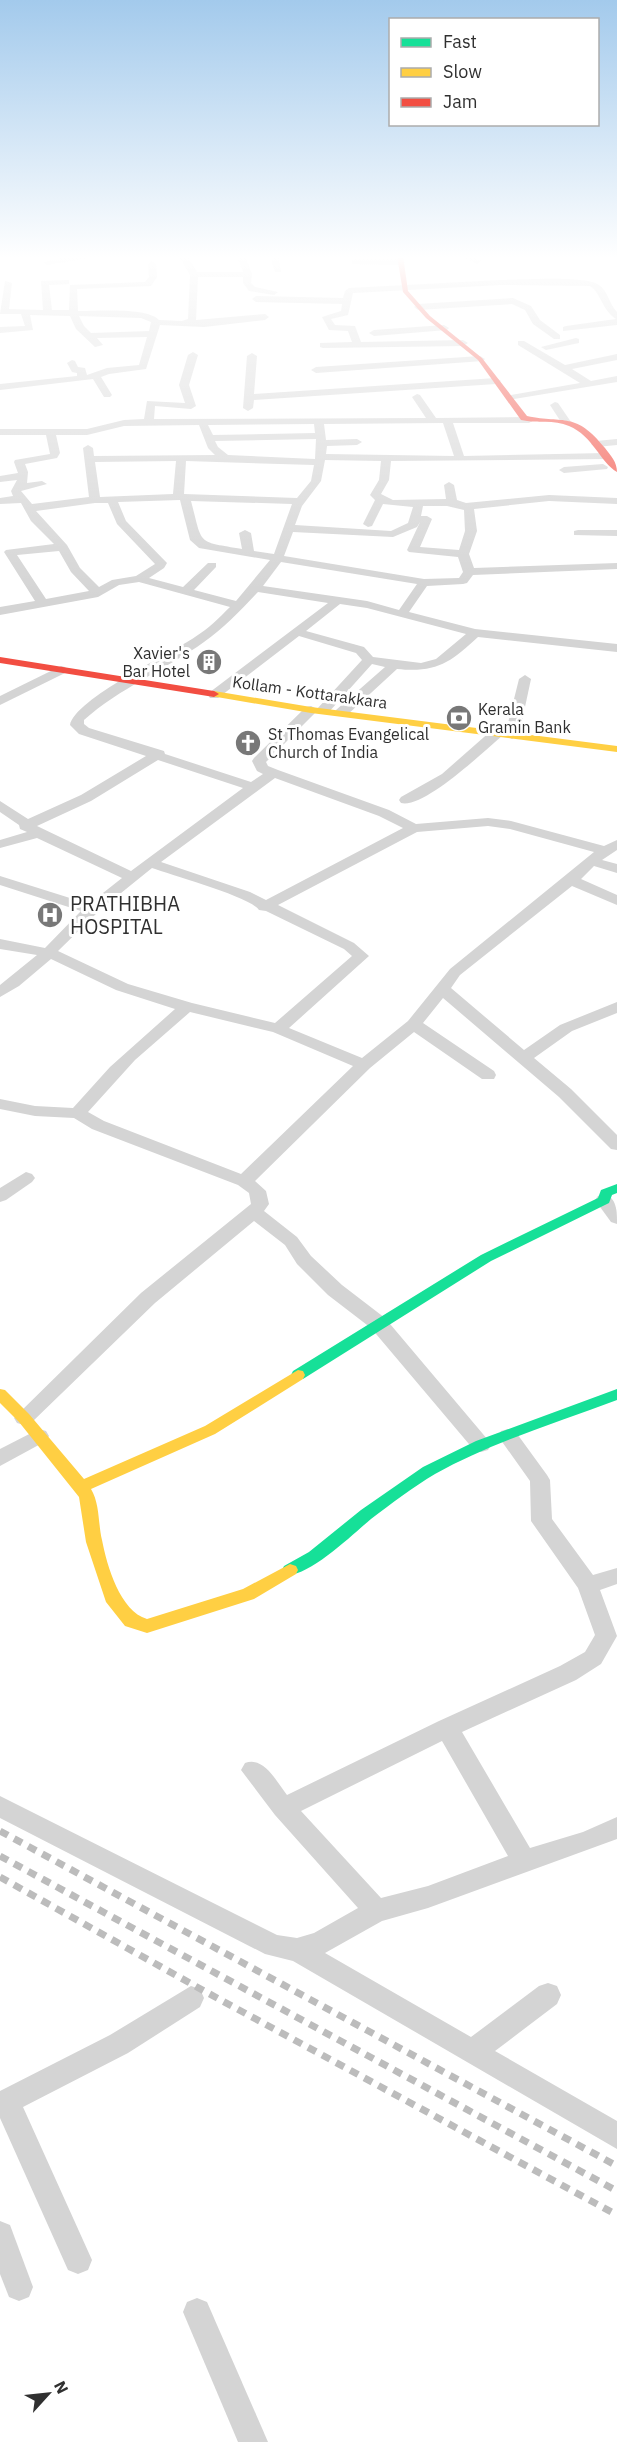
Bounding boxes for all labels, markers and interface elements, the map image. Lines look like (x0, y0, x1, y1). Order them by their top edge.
legend (389, 18, 599, 126)
text: Fast (443, 30, 477, 53)
text: Slow (443, 60, 482, 83)
text: Jam (443, 90, 478, 113)
place label: Xavier's Bar Hotel (122, 643, 190, 681)
building icon: Xavier's Bar Hotel (194, 647, 224, 677)
street label: Kollam - Kottarakkara (231, 671, 389, 713)
place label: Kerala Gramin Bank (478, 699, 571, 737)
bank icon: Kerala Gramin Bank (444, 703, 474, 733)
place label: St Thomas Evangelical Church of India (268, 724, 429, 762)
church icon: St Thomas Evangelical Church of India (233, 728, 263, 758)
place label: PRATHIBHA HOSPITAL (70, 890, 180, 940)
hospital icon: PRATHIBHA HOSPITAL (35, 900, 65, 930)
north arrow (18, 2364, 78, 2424)
text: N (50, 2377, 73, 2397)

